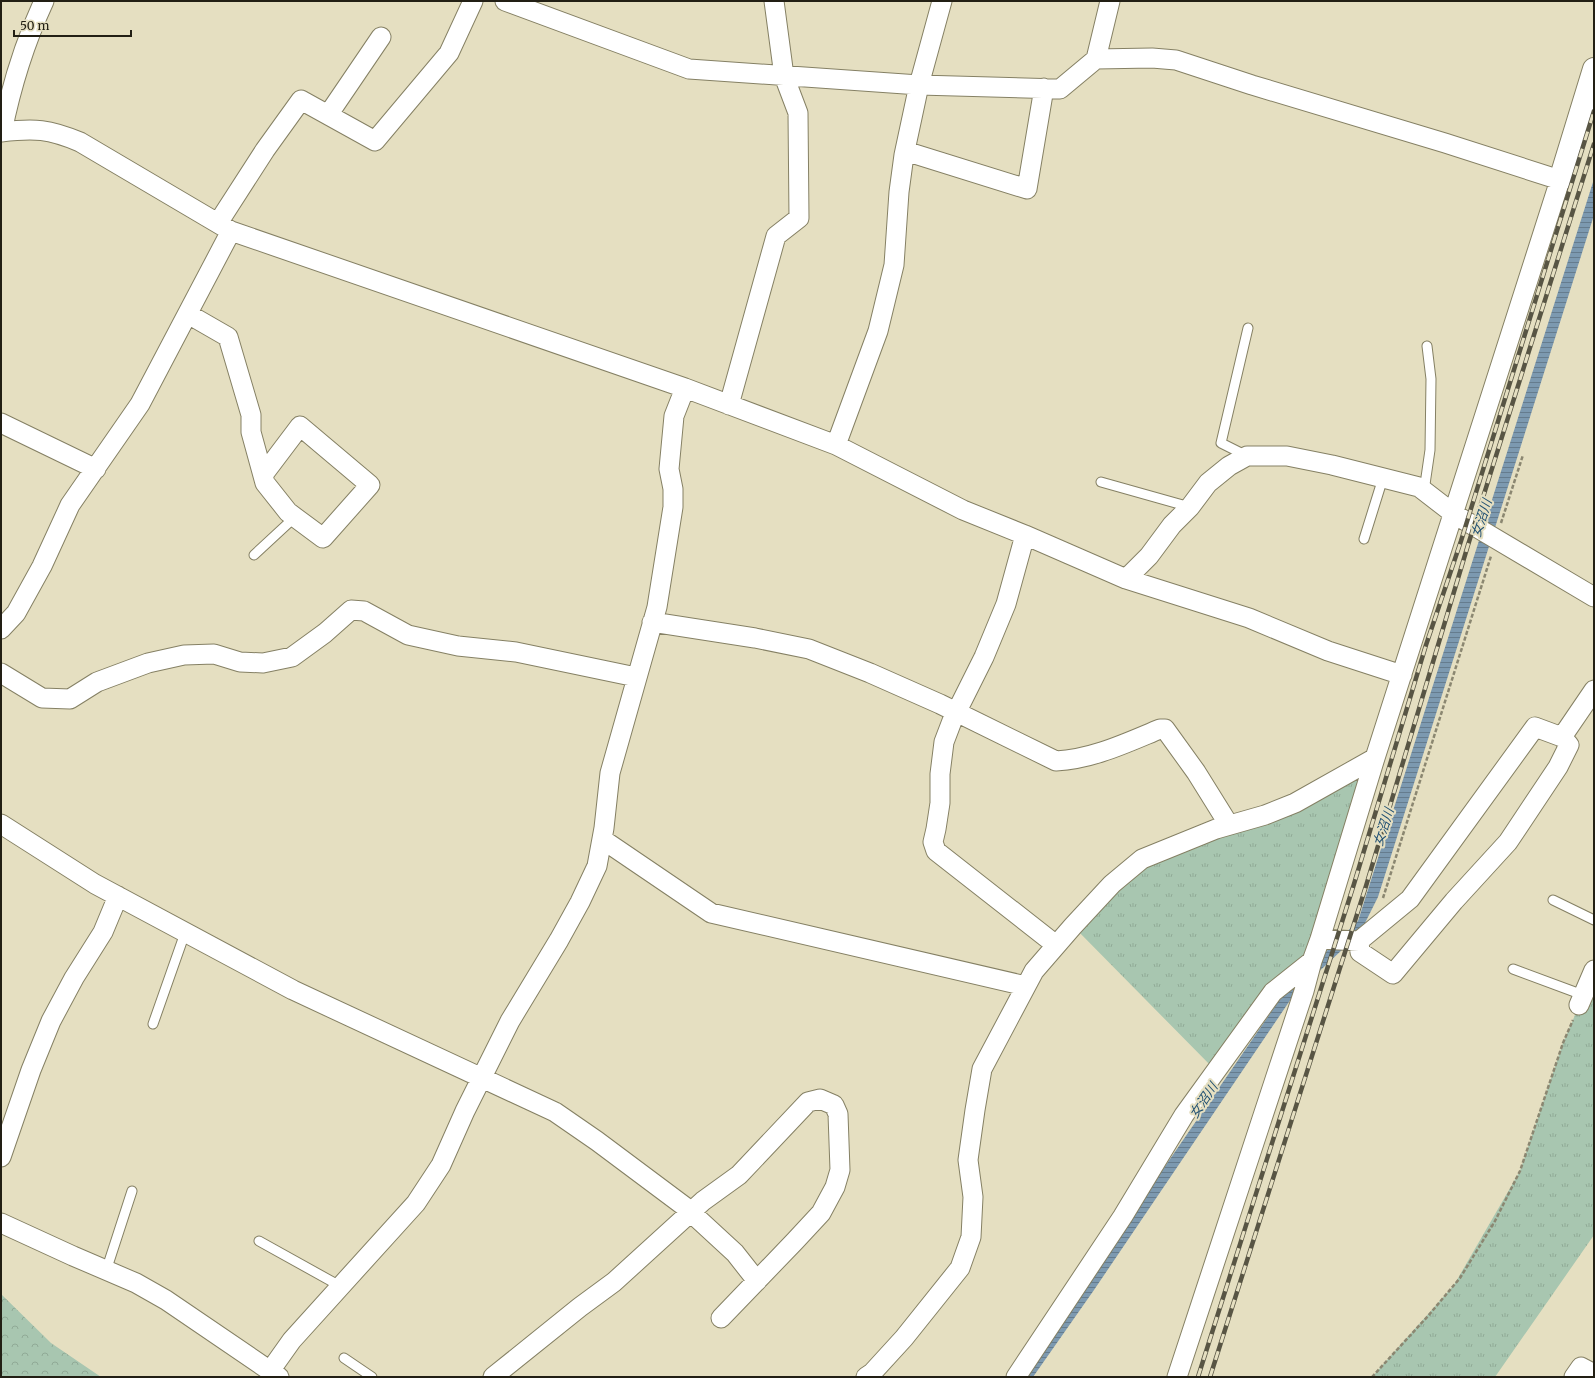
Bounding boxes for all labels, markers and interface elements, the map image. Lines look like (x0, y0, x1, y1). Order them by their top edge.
scale bar (14, 12, 131, 38)
text: 50 m (20, 18, 49, 33)
water label: 女沼川 (1467, 495, 1496, 539)
water label: 女沼川 (1369, 804, 1398, 848)
water label: 女沼川 (1185, 1078, 1222, 1121)

